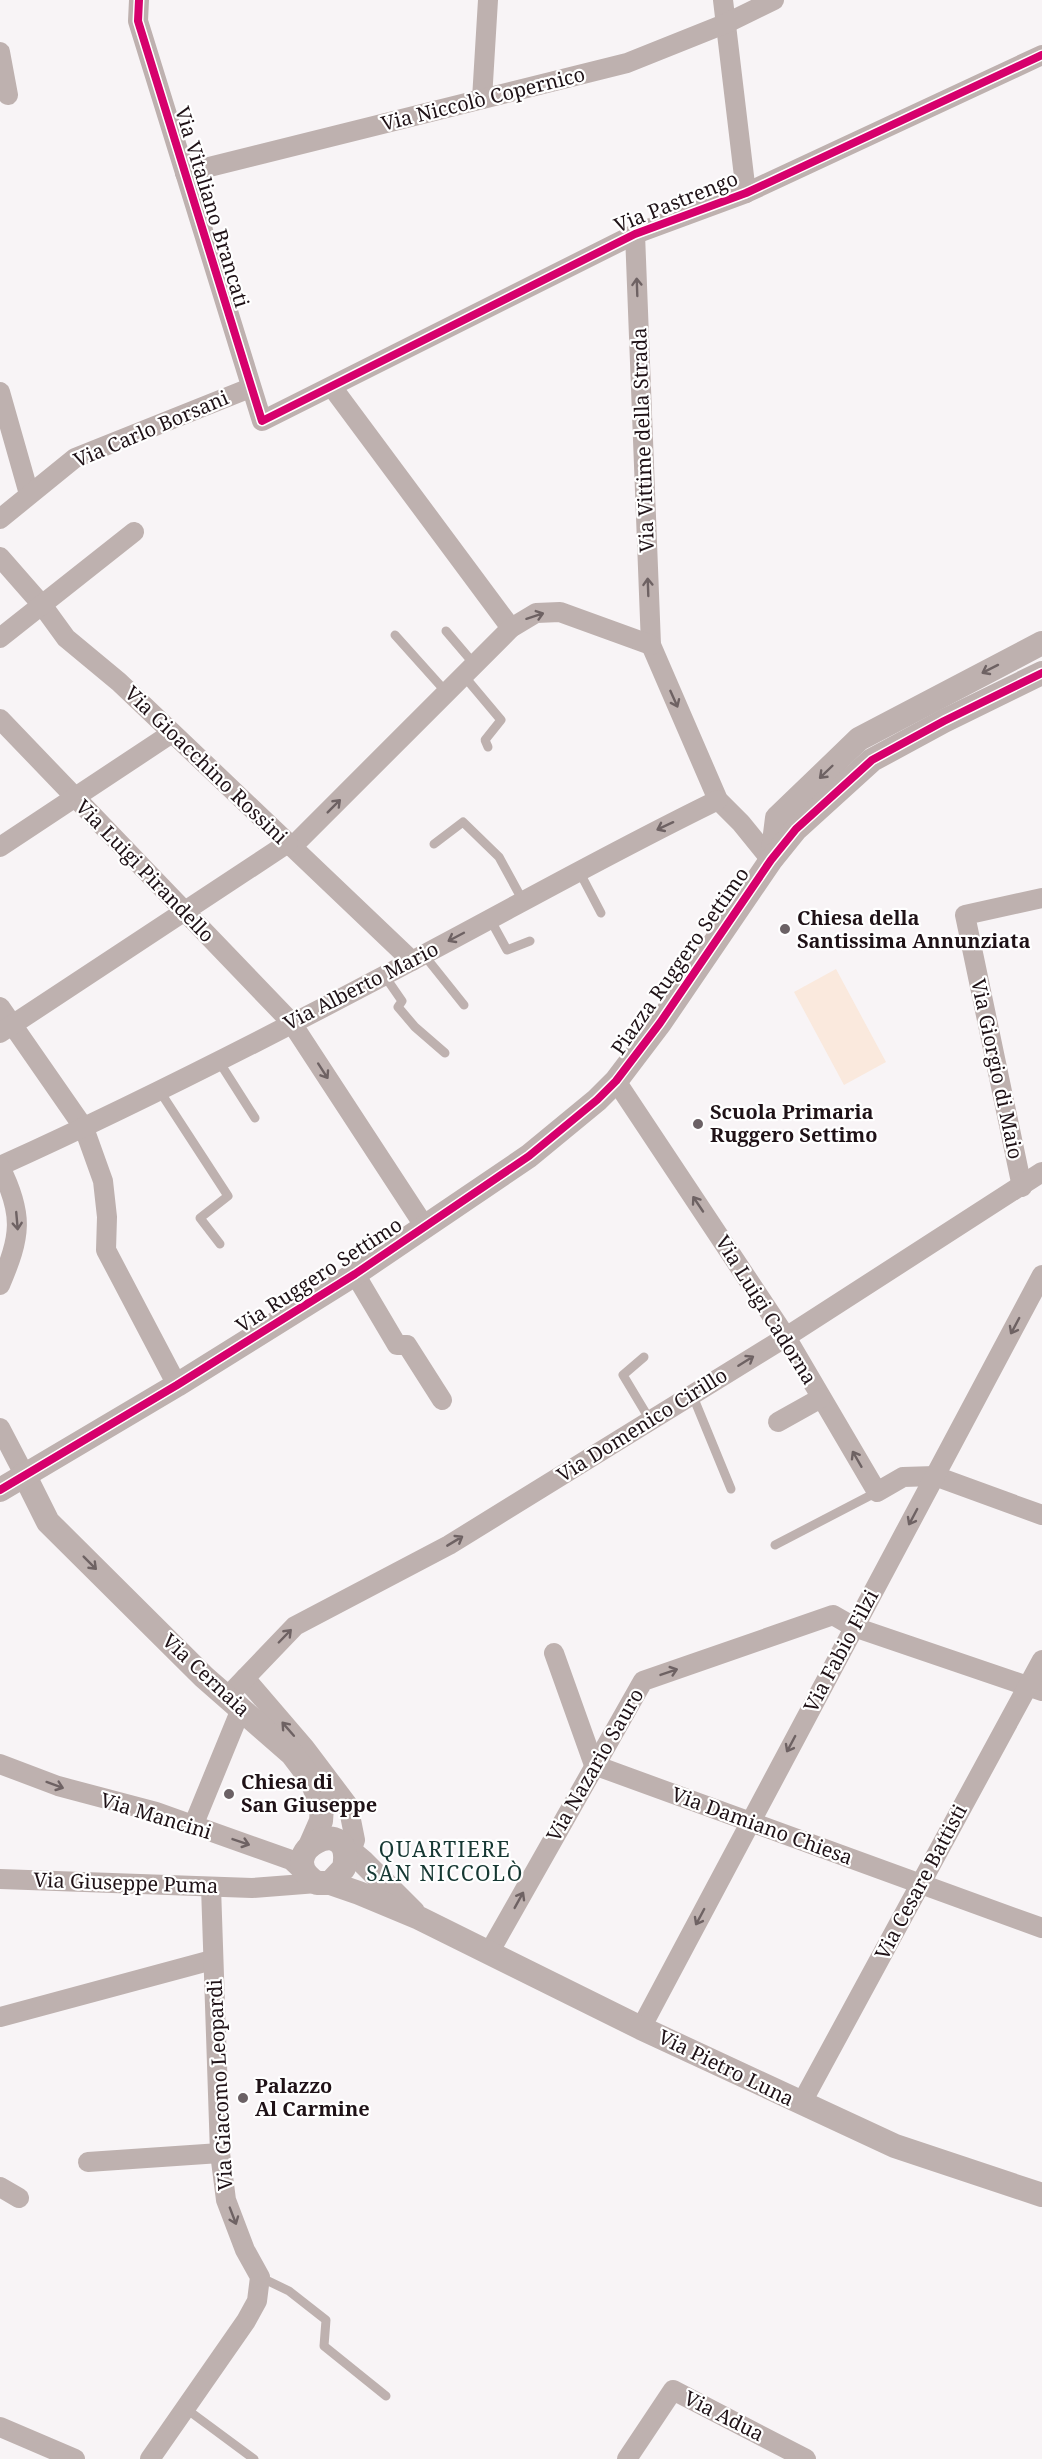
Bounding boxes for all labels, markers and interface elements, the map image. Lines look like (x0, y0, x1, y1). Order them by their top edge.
street label: Via Niccolò Copernico (378, 60, 588, 137)
street label: Via Vitaliano Brancati (169, 103, 256, 311)
street label: Via Pastrengo (610, 164, 742, 239)
one-way arrow (631, 277, 642, 297)
street label: Via Vittime della Strada (625, 327, 660, 553)
street label: Via Carlo Borsani (69, 383, 233, 473)
one-way arrow (643, 577, 654, 597)
one-way arrow (526, 610, 545, 621)
one-way arrow (981, 664, 999, 675)
street label: Via Gioacchino Rossini (119, 680, 294, 850)
one-way arrow (669, 689, 680, 708)
one-way arrow (818, 764, 833, 779)
street label: Via Luigi Pirandello (70, 793, 221, 948)
one-way arrow (326, 799, 341, 813)
one-way arrow (657, 820, 675, 832)
street label: Piazza Ruggero Settimo (604, 861, 755, 1060)
place label: Chiesa della Santissima Annunziata (797, 904, 1030, 954)
marker: Chiesa della Santissima Annunziata (778, 922, 792, 936)
one-way arrow (448, 931, 465, 943)
street label: Via Alberto Mario (279, 935, 443, 1036)
street label: Via Giorgio di Maio (965, 976, 1030, 1162)
one-way arrow (317, 1063, 329, 1079)
place label: Scuola Primaria Ruggero Settimo (710, 1098, 878, 1148)
marker: Scuola Primaria Ruggero Settimo (691, 1117, 705, 1131)
one-way arrow (692, 1197, 704, 1213)
one-way arrow (12, 1211, 23, 1231)
street label: Via Ruggero Settimo (230, 1211, 407, 1338)
street label: Via Luigi Cadorna (710, 1230, 823, 1389)
one-way arrow (1009, 1317, 1020, 1335)
one-way arrow (737, 1355, 754, 1367)
street label: Via Domenico Cirillo (551, 1361, 732, 1488)
one-way arrow (851, 1451, 863, 1468)
one-way arrow (907, 1508, 919, 1525)
one-way arrow (446, 1534, 463, 1546)
one-way arrow (83, 1556, 97, 1571)
street label: Via Fabio Filzi (797, 1584, 884, 1717)
street label: Via Cernaia (157, 1627, 256, 1722)
one-way arrow (278, 1629, 293, 1644)
one-way arrow (659, 1665, 678, 1676)
street label: Via Nazario Sauro (540, 1683, 649, 1846)
one-way arrow (281, 1722, 295, 1737)
one-way arrow (785, 1735, 796, 1753)
place label: Chiesa di San Giuseppe (241, 1768, 377, 1818)
one-way arrow (45, 1780, 64, 1791)
street label: Via Damiano Chiesa (668, 1780, 856, 1871)
street label: Via Mancini (97, 1786, 216, 1845)
marker: Chiesa di San Giuseppe (222, 1787, 236, 1801)
street label: Via Cesare Battisti (868, 1799, 973, 1964)
district label: QUARTIERE SAN NICCOLÒ (366, 1835, 524, 1887)
one-way arrow (231, 1838, 250, 1849)
street label: Via Giuseppe Puma (33, 1866, 219, 1899)
one-way arrow (513, 1892, 525, 1909)
one-way arrow (693, 1907, 705, 1925)
street label: Via Giacomo Leopardi (200, 1978, 239, 2191)
street label: Via Pietro Luna (654, 2023, 799, 2112)
place label: Palazzo Al Carmine (255, 2072, 370, 2122)
marker: Palazzo Al Carmine (236, 2091, 250, 2105)
one-way arrow (228, 2207, 239, 2225)
street label: Via Adua (680, 2384, 769, 2447)

